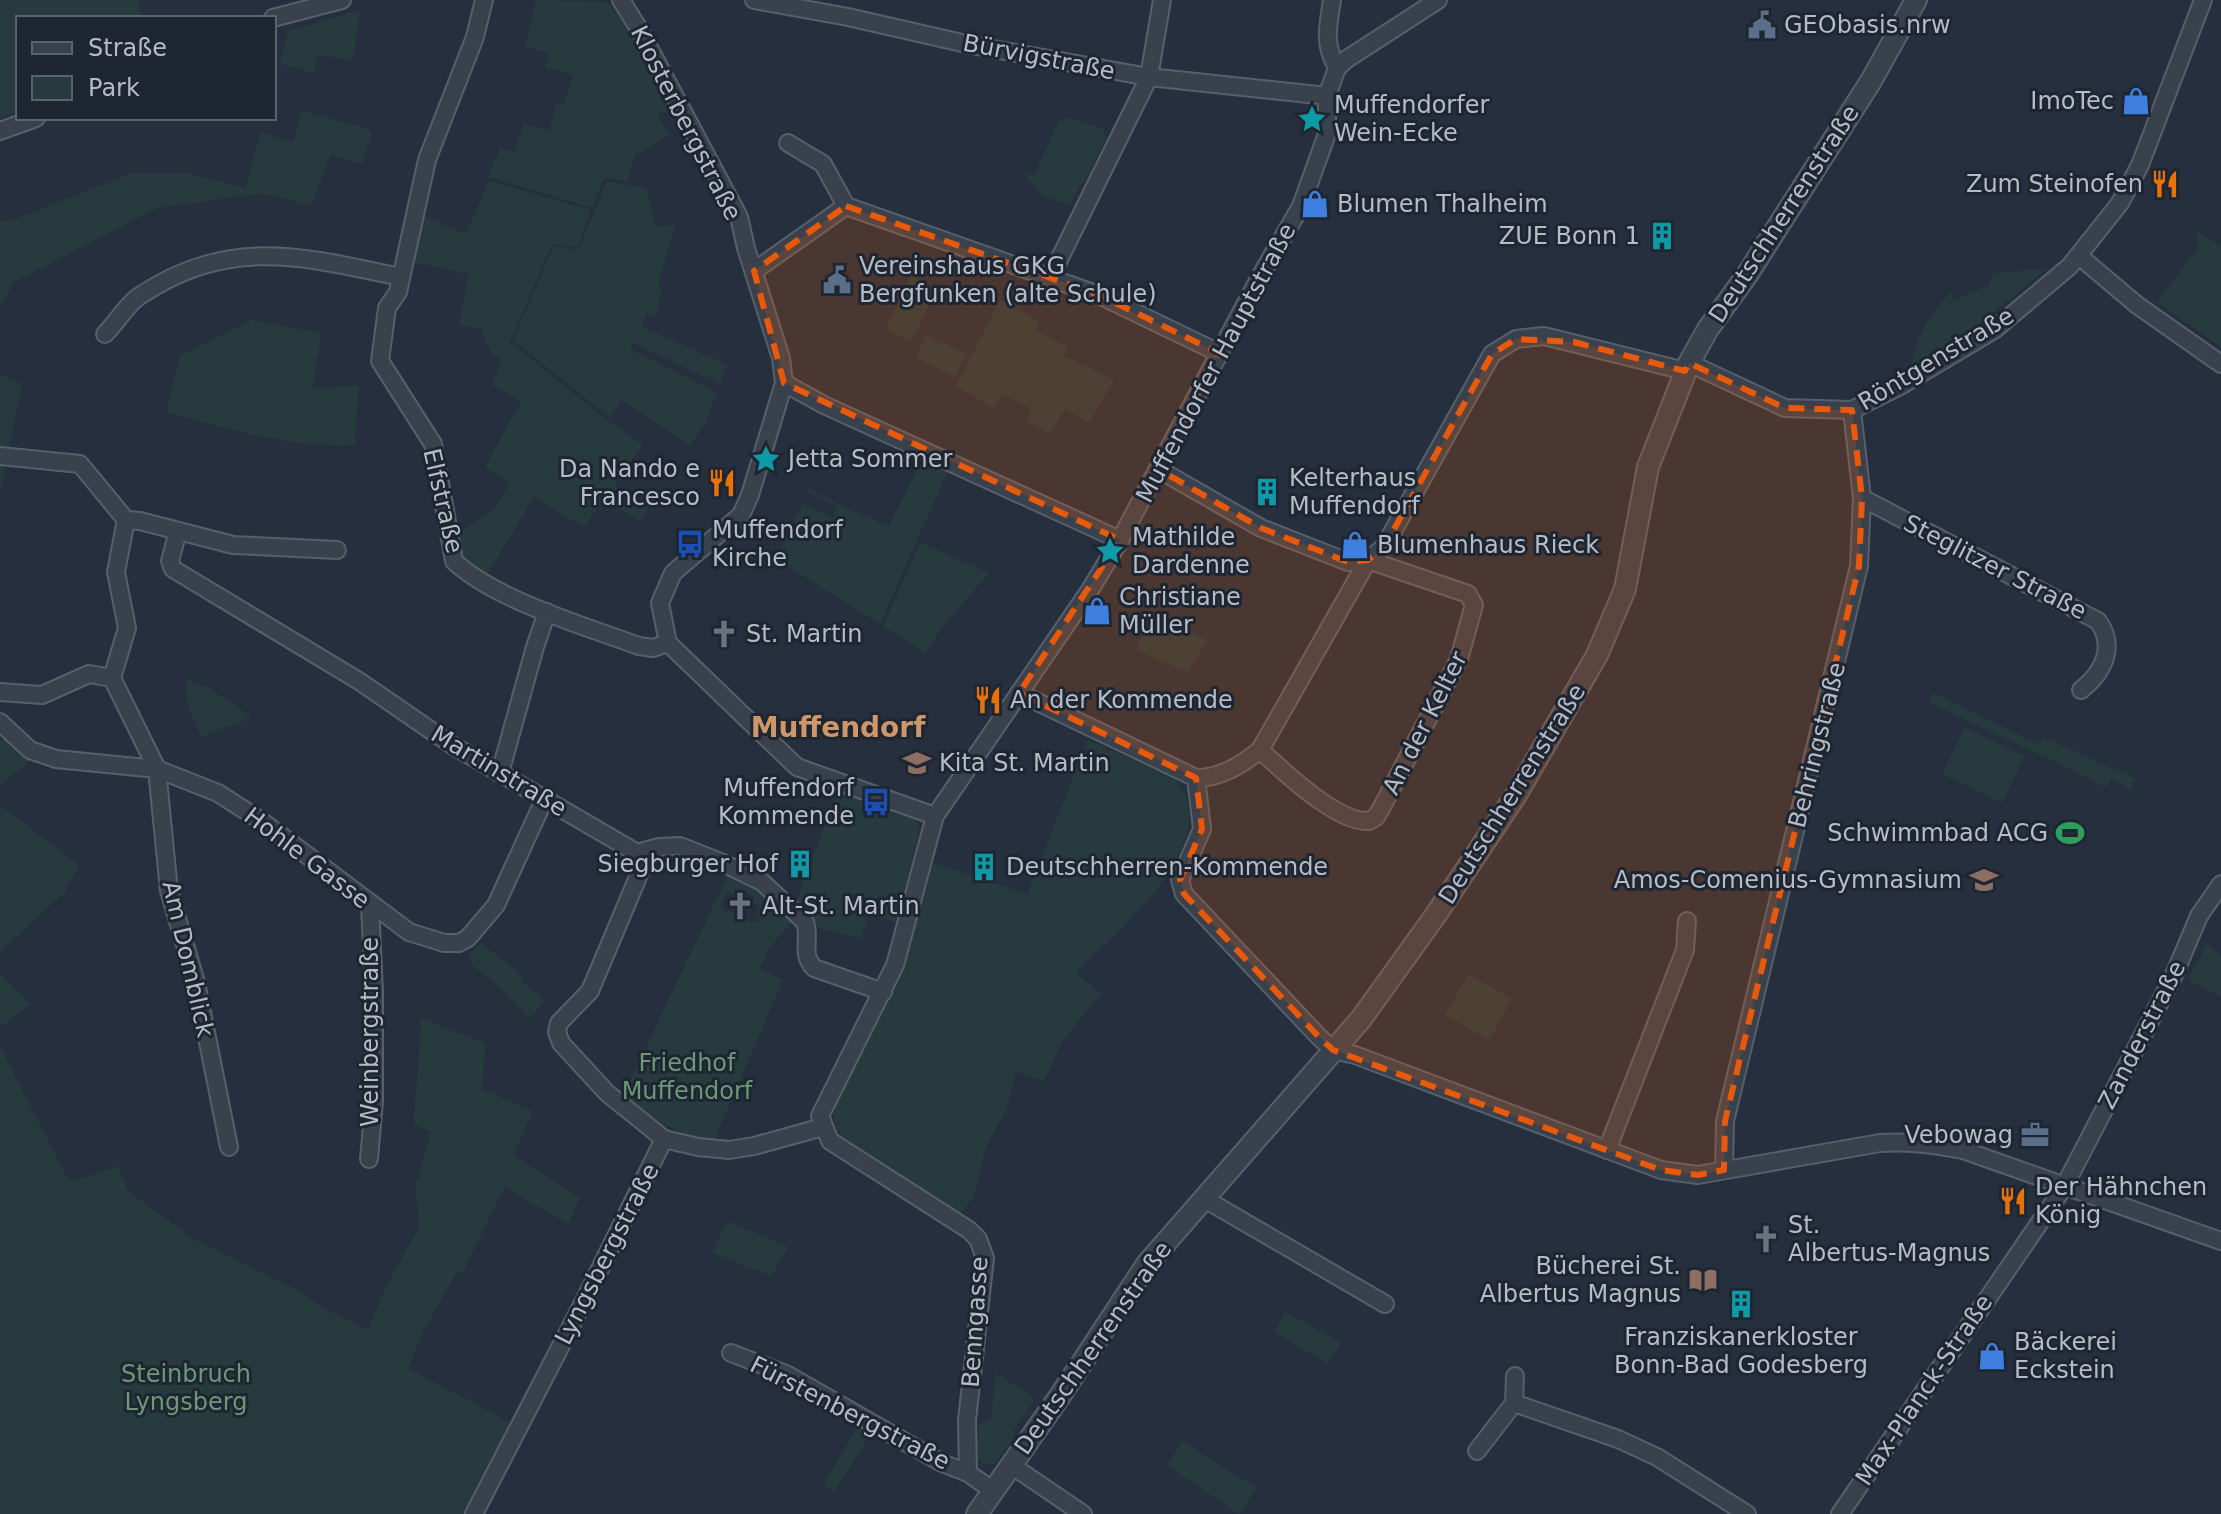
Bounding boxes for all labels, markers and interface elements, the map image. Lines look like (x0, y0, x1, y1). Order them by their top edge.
public building icon: GEObasis.nrw (1747, 10, 1777, 40)
place label: GEObasis.nrw (1784, 11, 1951, 39)
legend (16, 16, 276, 120)
street label: Klosterbergstraße (625, 21, 747, 225)
street label: Bürvigstraße (961, 29, 1117, 85)
text: Straße (88, 34, 167, 62)
text: Park (88, 74, 140, 102)
shop icon: ImoTec (2121, 86, 2151, 116)
place label: ImoTec (2030, 87, 2114, 115)
place label: Muffendorfer Wein-Ecke (1334, 91, 1489, 147)
street label: Deutschherrenstraße (1703, 100, 1865, 328)
place icon: Muffendorfer Wein-Ecke (1297, 104, 1327, 134)
restaurant icon: Zum Steinofen (2150, 169, 2180, 199)
place label: Zum Steinofen (1966, 170, 2143, 198)
shop icon: Blumen Thalheim (1300, 189, 1330, 219)
place label: Blumen Thalheim (1337, 190, 1548, 218)
street label: Muffendorfer Hauptstraße (1130, 219, 1302, 507)
building icon: ZUE Bonn 1 (1647, 221, 1677, 251)
place label: ZUE Bonn 1 (1499, 222, 1640, 250)
place label: Vereinshaus GKG Bergfunken (alte Schule) (859, 252, 1157, 308)
public building icon: Vereinshaus GKG Bergfunken (alte Schule) (822, 265, 852, 295)
street label: Röntgenstraße (1853, 302, 2019, 416)
place icon: Jetta Sommer (751, 444, 781, 474)
place label: Jetta Sommer (786, 445, 952, 473)
street label: Elfstraße (417, 446, 469, 556)
place label: Da Nando e Francesco (559, 455, 700, 511)
place label: Kelterhaus Muffendorf (1289, 464, 1420, 520)
restaurant icon: Da Nando e Francesco (707, 468, 737, 498)
building icon: Kelterhaus Muffendorf (1252, 477, 1282, 507)
street label: Steglitzer Straße (1899, 509, 2091, 625)
place label: Muffendorf Kirche (712, 516, 843, 572)
place label: Mathilde Dardenne (1132, 523, 1250, 579)
bus stop icon: Muffendorf Kirche (675, 529, 705, 559)
shop icon: Blumenhaus Rieck (1340, 530, 1370, 560)
place label: Blumenhaus Rieck (1377, 531, 1599, 559)
place icon: Mathilde Dardenne (1095, 536, 1125, 566)
place label: Christiane Müller (1119, 583, 1241, 639)
shop icon: Christiane Müller (1082, 596, 1112, 626)
church icon: St. Martin (709, 619, 739, 649)
place label: St. Martin (746, 620, 862, 648)
street label: An der Kelter (1377, 647, 1473, 799)
street label: Behringstraße (1783, 659, 1851, 831)
street label: Deutschherrenstraße (1433, 679, 1591, 909)
restaurant icon: An der Kommende (973, 685, 1003, 715)
place label: An der Kommende (1010, 686, 1233, 714)
district label: Muffendorf (751, 711, 926, 744)
street label: Martinstraße (426, 720, 572, 822)
school or university icon: Kita St. Martin (902, 748, 932, 778)
place label: Kita St. Martin (939, 749, 1110, 777)
place label: Muffendorf Kommende (718, 774, 855, 830)
bus stop icon: Muffendorf Kommende (861, 787, 891, 817)
street label: Hohle Gasse (239, 802, 375, 914)
sports icon: Schwimmbad ACG (2055, 818, 2085, 848)
place label: Schwimmbad ACG (1827, 819, 2048, 847)
building icon: Siegburger Hof (785, 849, 815, 879)
place label: Siegburger Hof (598, 850, 779, 878)
building icon: Deutschherren-Kommende (969, 852, 999, 882)
place label: Deutschherren-Kommende (1006, 853, 1328, 881)
school or university icon: Amos-Comenius-Gymnasium (1969, 865, 1999, 895)
place label: Amos-Comenius-Gymnasium (1614, 866, 1962, 894)
street label: Am Domblick (156, 878, 220, 1040)
church icon: Alt-St. Martin (725, 891, 755, 921)
place label: Alt-St. Martin (762, 892, 920, 920)
street label: Weinbergstraße (356, 937, 384, 1127)
street label: Zanderstraße (2093, 956, 2191, 1114)
park label: Friedhof Muffendorf (622, 1049, 753, 1105)
office icon: Vebowag (2020, 1120, 2050, 1150)
place label: Vebowag (1904, 1121, 2013, 1149)
street label: Lyngsbergstraße (549, 1159, 665, 1349)
place label: Der Hähnchen König (2035, 1173, 2207, 1229)
restaurant icon: Der Hähnchen König (1998, 1186, 2028, 1216)
place label: St. Albertus-Magnus (1788, 1211, 1990, 1267)
church icon: St. Albertus-Magnus (1751, 1224, 1781, 1254)
street label: Deutschherrenstraße (1009, 1236, 1177, 1460)
place label: Bücherei St. Albertus Magnus (1480, 1252, 1681, 1308)
street label: Benngasse (956, 1255, 994, 1389)
library icon: Bücherei St. Albertus Magnus (1688, 1265, 1718, 1295)
building icon: Franziskanerkloster Bonn-Bad Godesberg (1726, 1289, 1756, 1319)
street label: Max-Planck-Straße (1850, 1289, 1998, 1491)
place label: Franziskanerkloster Bonn-Bad Godesberg (1614, 1323, 1868, 1379)
place label: Bäckerei Eckstein (2014, 1328, 2117, 1384)
shop icon: Bäckerei Eckstein (1977, 1341, 2007, 1371)
street label: Fürstenbergstraße (745, 1350, 955, 1476)
park label: Steinbruch Lyngsberg (121, 1360, 251, 1416)

